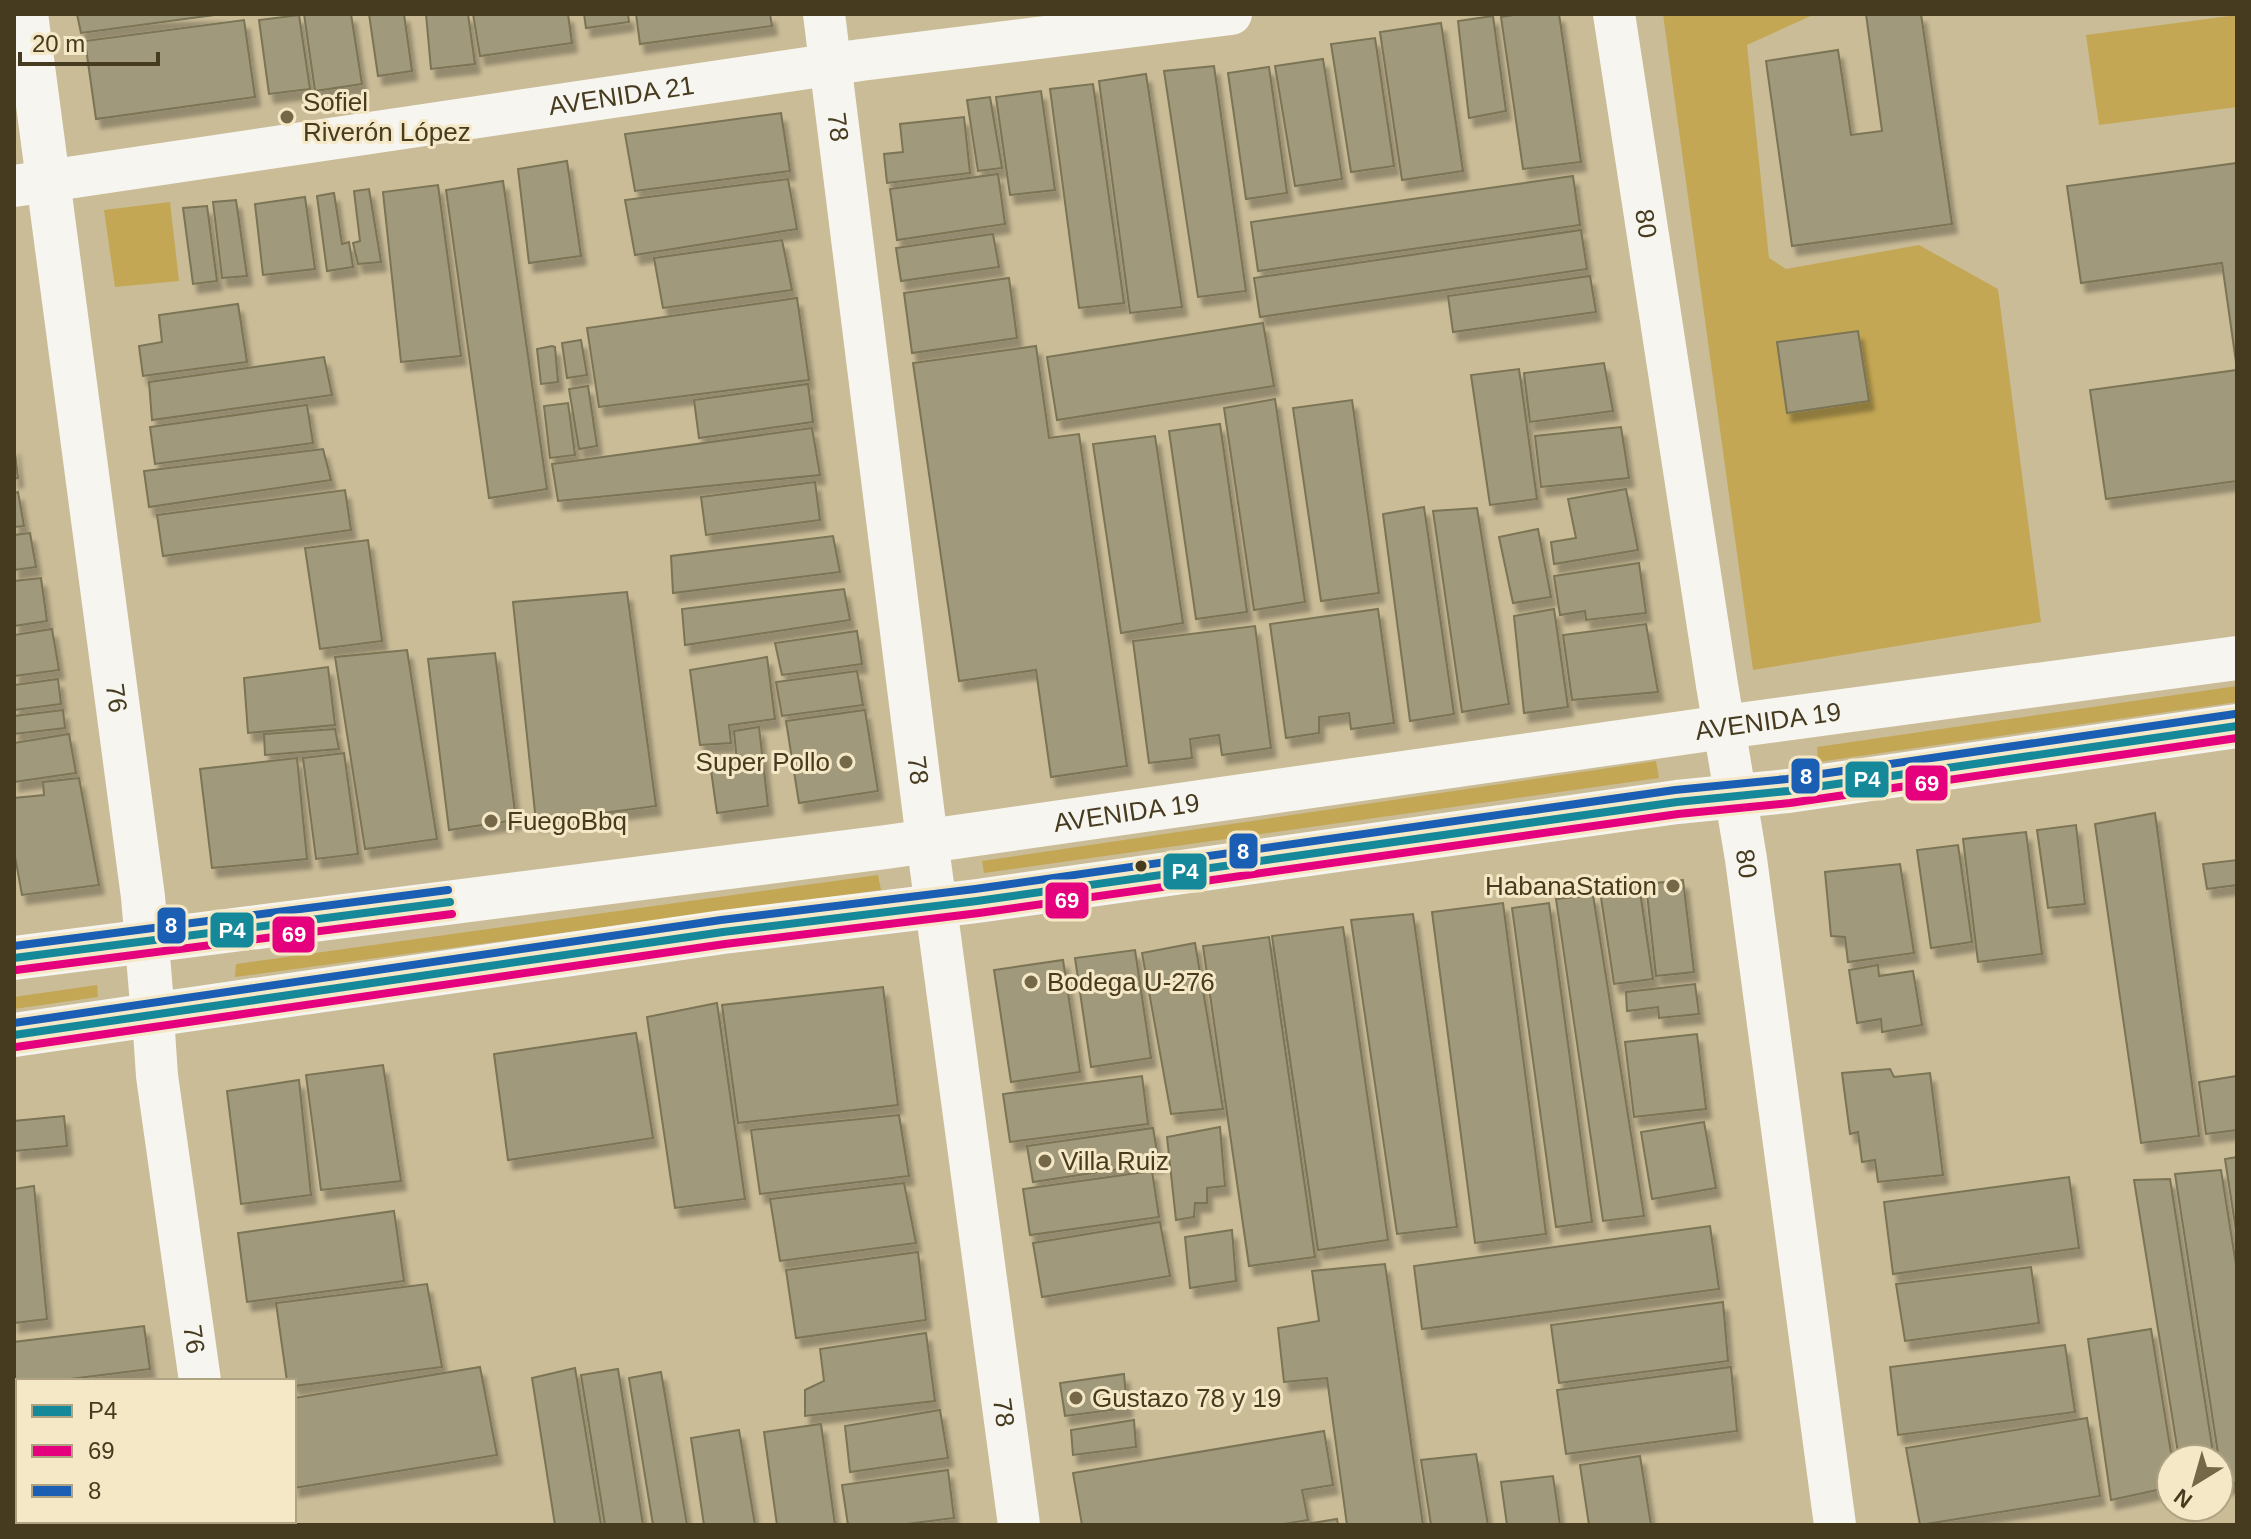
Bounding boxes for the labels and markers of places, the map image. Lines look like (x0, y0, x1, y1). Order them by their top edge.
place label: Sofiel Riverón López (303, 87, 471, 147)
marker: Sofiel Riverón López (278, 108, 296, 126)
place label: Super Pollo (696, 747, 830, 777)
marker: Super Pollo (837, 753, 855, 771)
place label: FuegoBbq (507, 806, 627, 836)
marker: FuegoBbq (482, 812, 500, 830)
unlabelled marker (1133, 858, 1149, 874)
place label: HabanaStation (1485, 871, 1657, 901)
marker: HabanaStation (1664, 877, 1682, 895)
place label: Bodega U-276 (1047, 967, 1215, 997)
marker: Bodega U-276 (1022, 973, 1040, 991)
place label: Villa Ruiz (1061, 1146, 1169, 1176)
marker: Villa Ruiz (1036, 1152, 1054, 1170)
place label: Gustazo 78 y 19 (1092, 1383, 1281, 1413)
marker: Gustazo 78 y 19 (1067, 1389, 1085, 1407)

